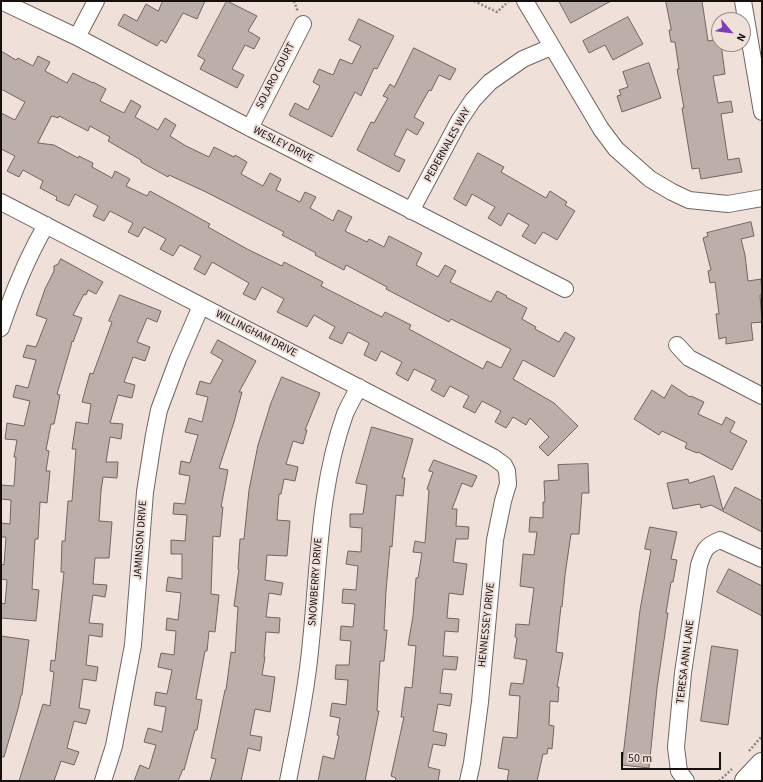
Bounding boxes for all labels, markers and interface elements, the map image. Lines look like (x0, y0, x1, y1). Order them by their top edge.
north arrow (711, 12, 751, 52)
text: N (733, 31, 749, 44)
street label: SOLARO COURT (254, 41, 298, 111)
street label: PEDERNALES WAY (422, 106, 474, 184)
street label: WESLEY DRIVE (250, 124, 316, 166)
street label: WILLINGHAM DRIVE (213, 308, 299, 360)
street label: JAMINSON DRIVE (132, 500, 150, 580)
street label: SNOWBERRY DRIVE (306, 537, 326, 627)
street label: HENNESSEY DRIVE (476, 582, 498, 668)
street label: TERESA ANN LANE (674, 619, 698, 705)
scale bar (623, 744, 723, 770)
text: 50 m (628, 750, 652, 767)

